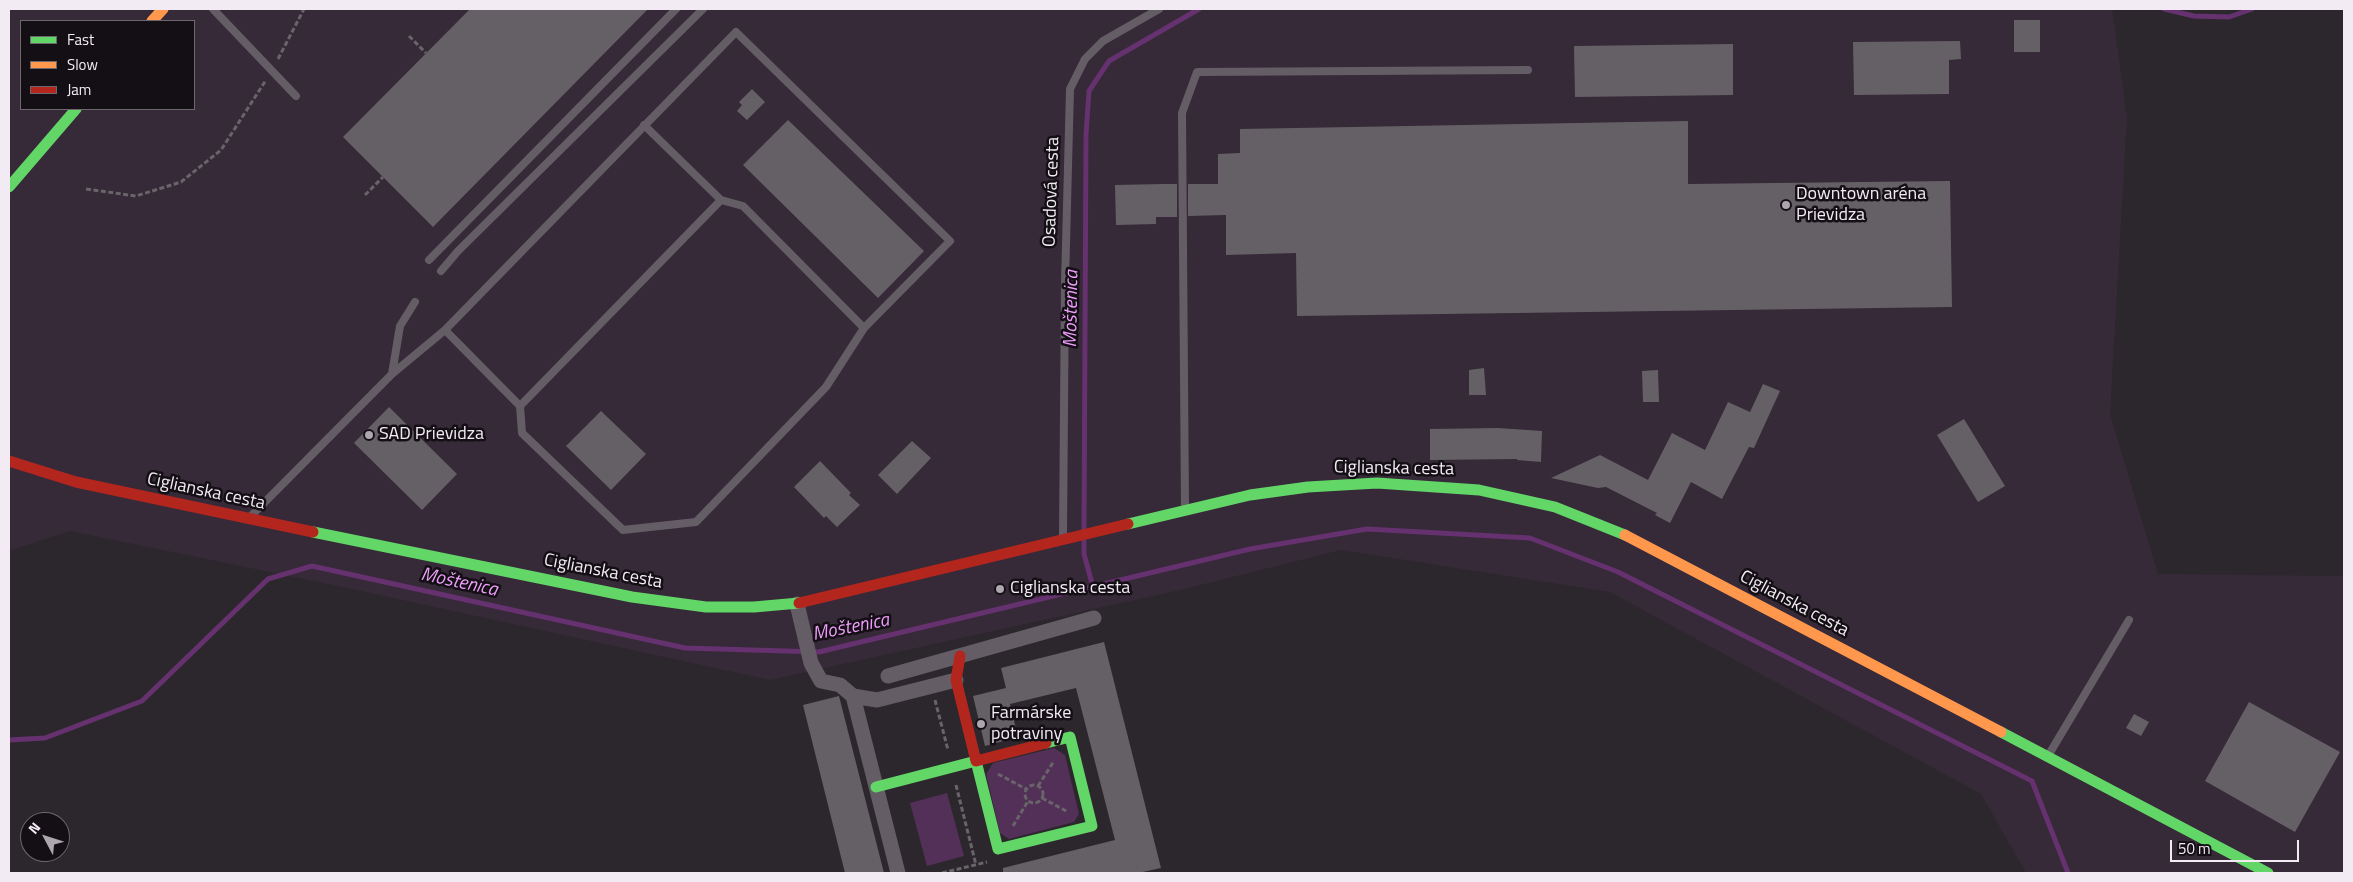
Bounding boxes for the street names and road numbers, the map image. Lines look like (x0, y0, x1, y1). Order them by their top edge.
street label: Osadová cesta (1039, 137, 1065, 247)
street label: Ciglianska cesta (1334, 457, 1454, 481)
street label: Ciglianska cesta (145, 469, 267, 515)
street label: Ciglianska cesta (542, 550, 664, 594)
street label: Ciglianska cesta (1736, 566, 1852, 642)

